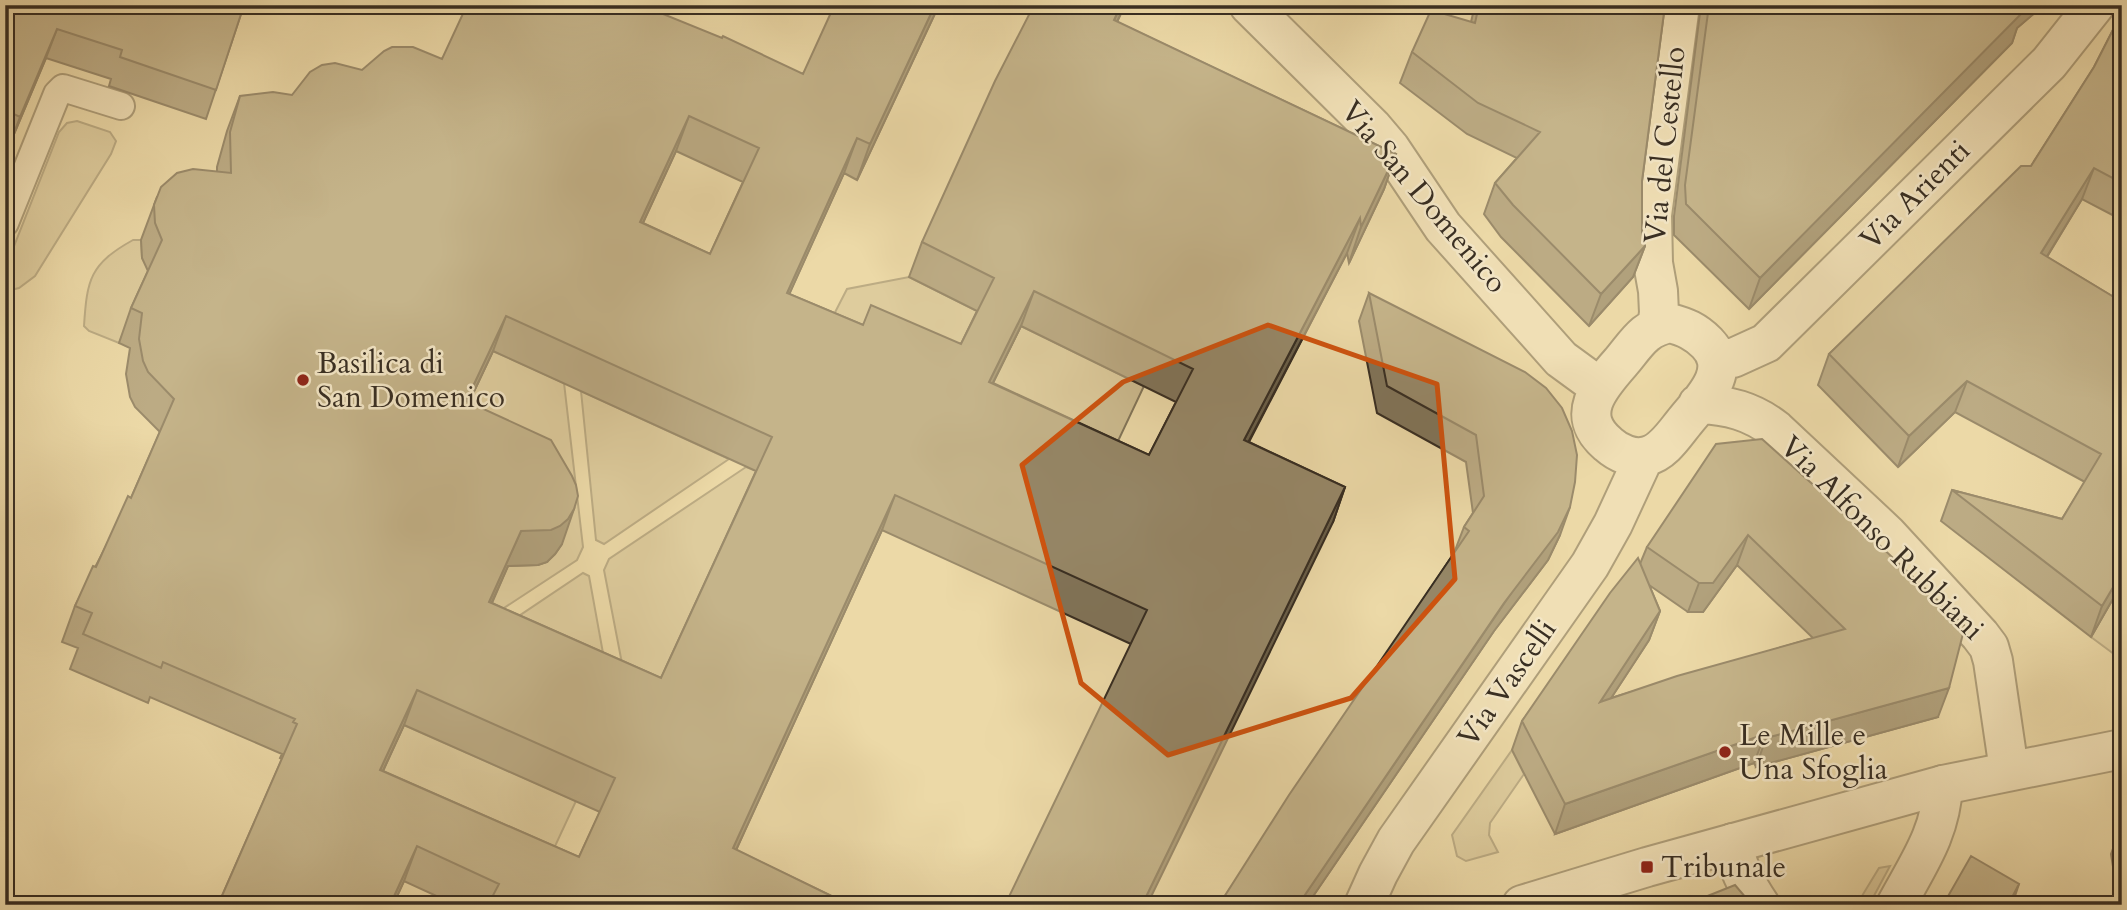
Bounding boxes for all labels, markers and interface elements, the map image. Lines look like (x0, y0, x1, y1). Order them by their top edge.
street label: Via del Cestello (1634, 44, 1696, 246)
street label: Via San Domenico (1331, 92, 1517, 302)
street label: Via Arienti (1851, 131, 1979, 259)
place label: Basilica di San Domenico (317, 343, 505, 418)
marker: Basilica di San Domenico (295, 372, 311, 388)
street label: Via Alfonso Rubbiani (1771, 427, 1993, 649)
street label: Via Vascelli (1448, 611, 1566, 755)
place label: Le Mille e Una Sfoglia (1739, 715, 1888, 790)
marker: Le Mille e Una Sfoglia (1717, 744, 1733, 760)
place label: Tribunale (1661, 847, 1786, 888)
marker: Tribunale (1639, 859, 1655, 875)

